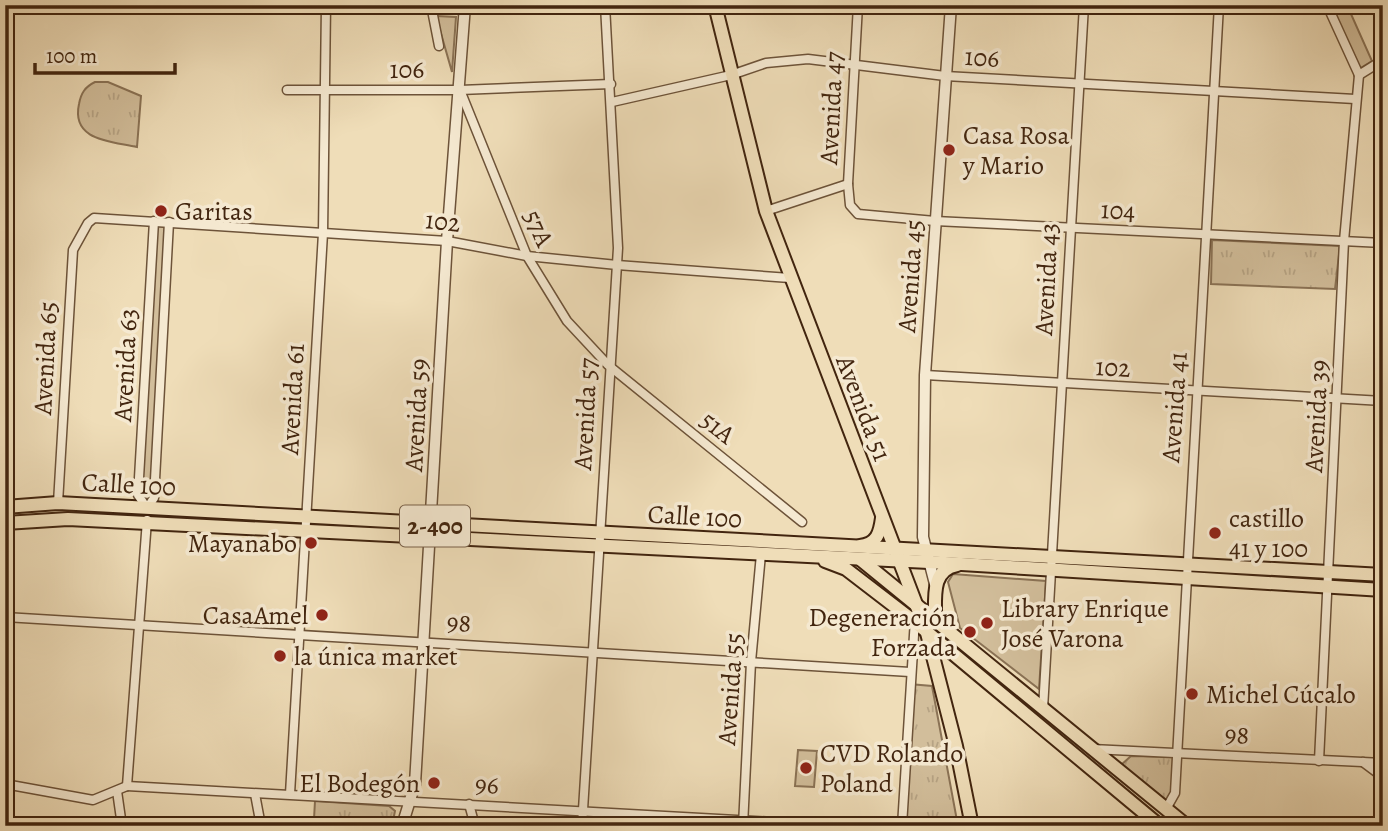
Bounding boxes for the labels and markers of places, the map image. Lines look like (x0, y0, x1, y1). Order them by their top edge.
place label: Casa Rosa y Mario (962, 118, 1070, 183)
marker: Casa Rosa y Mario (941, 142, 957, 158)
place label: Garitas (175, 194, 253, 229)
marker: Garitas (153, 203, 169, 219)
place label: castillo 41 y 100 (1229, 501, 1308, 566)
marker: castillo 41 y 100 (1207, 525, 1223, 541)
place label: Mayanabo (188, 526, 297, 561)
marker: Mayanabo (303, 535, 319, 551)
place label: Library Enrique José Varona (1001, 591, 1169, 656)
place label: CasaAmel (203, 598, 308, 633)
place label: Degeneración Forzada (808, 600, 956, 665)
marker: CasaAmel (314, 607, 330, 623)
marker: Library Enrique José Varona (979, 615, 995, 631)
marker: Degeneración Forzada (962, 624, 978, 640)
place label: la única market (294, 639, 458, 674)
marker: la única market (272, 648, 288, 664)
place label: Michel Cúcalo (1206, 677, 1356, 712)
marker: Michel Cúcalo (1184, 686, 1200, 702)
place label: CVD Rolando Poland (820, 736, 963, 801)
marker: CVD Rolando Poland (798, 760, 814, 776)
place label: El Bodegón (299, 766, 420, 801)
marker: El Bodegón (426, 775, 442, 791)

